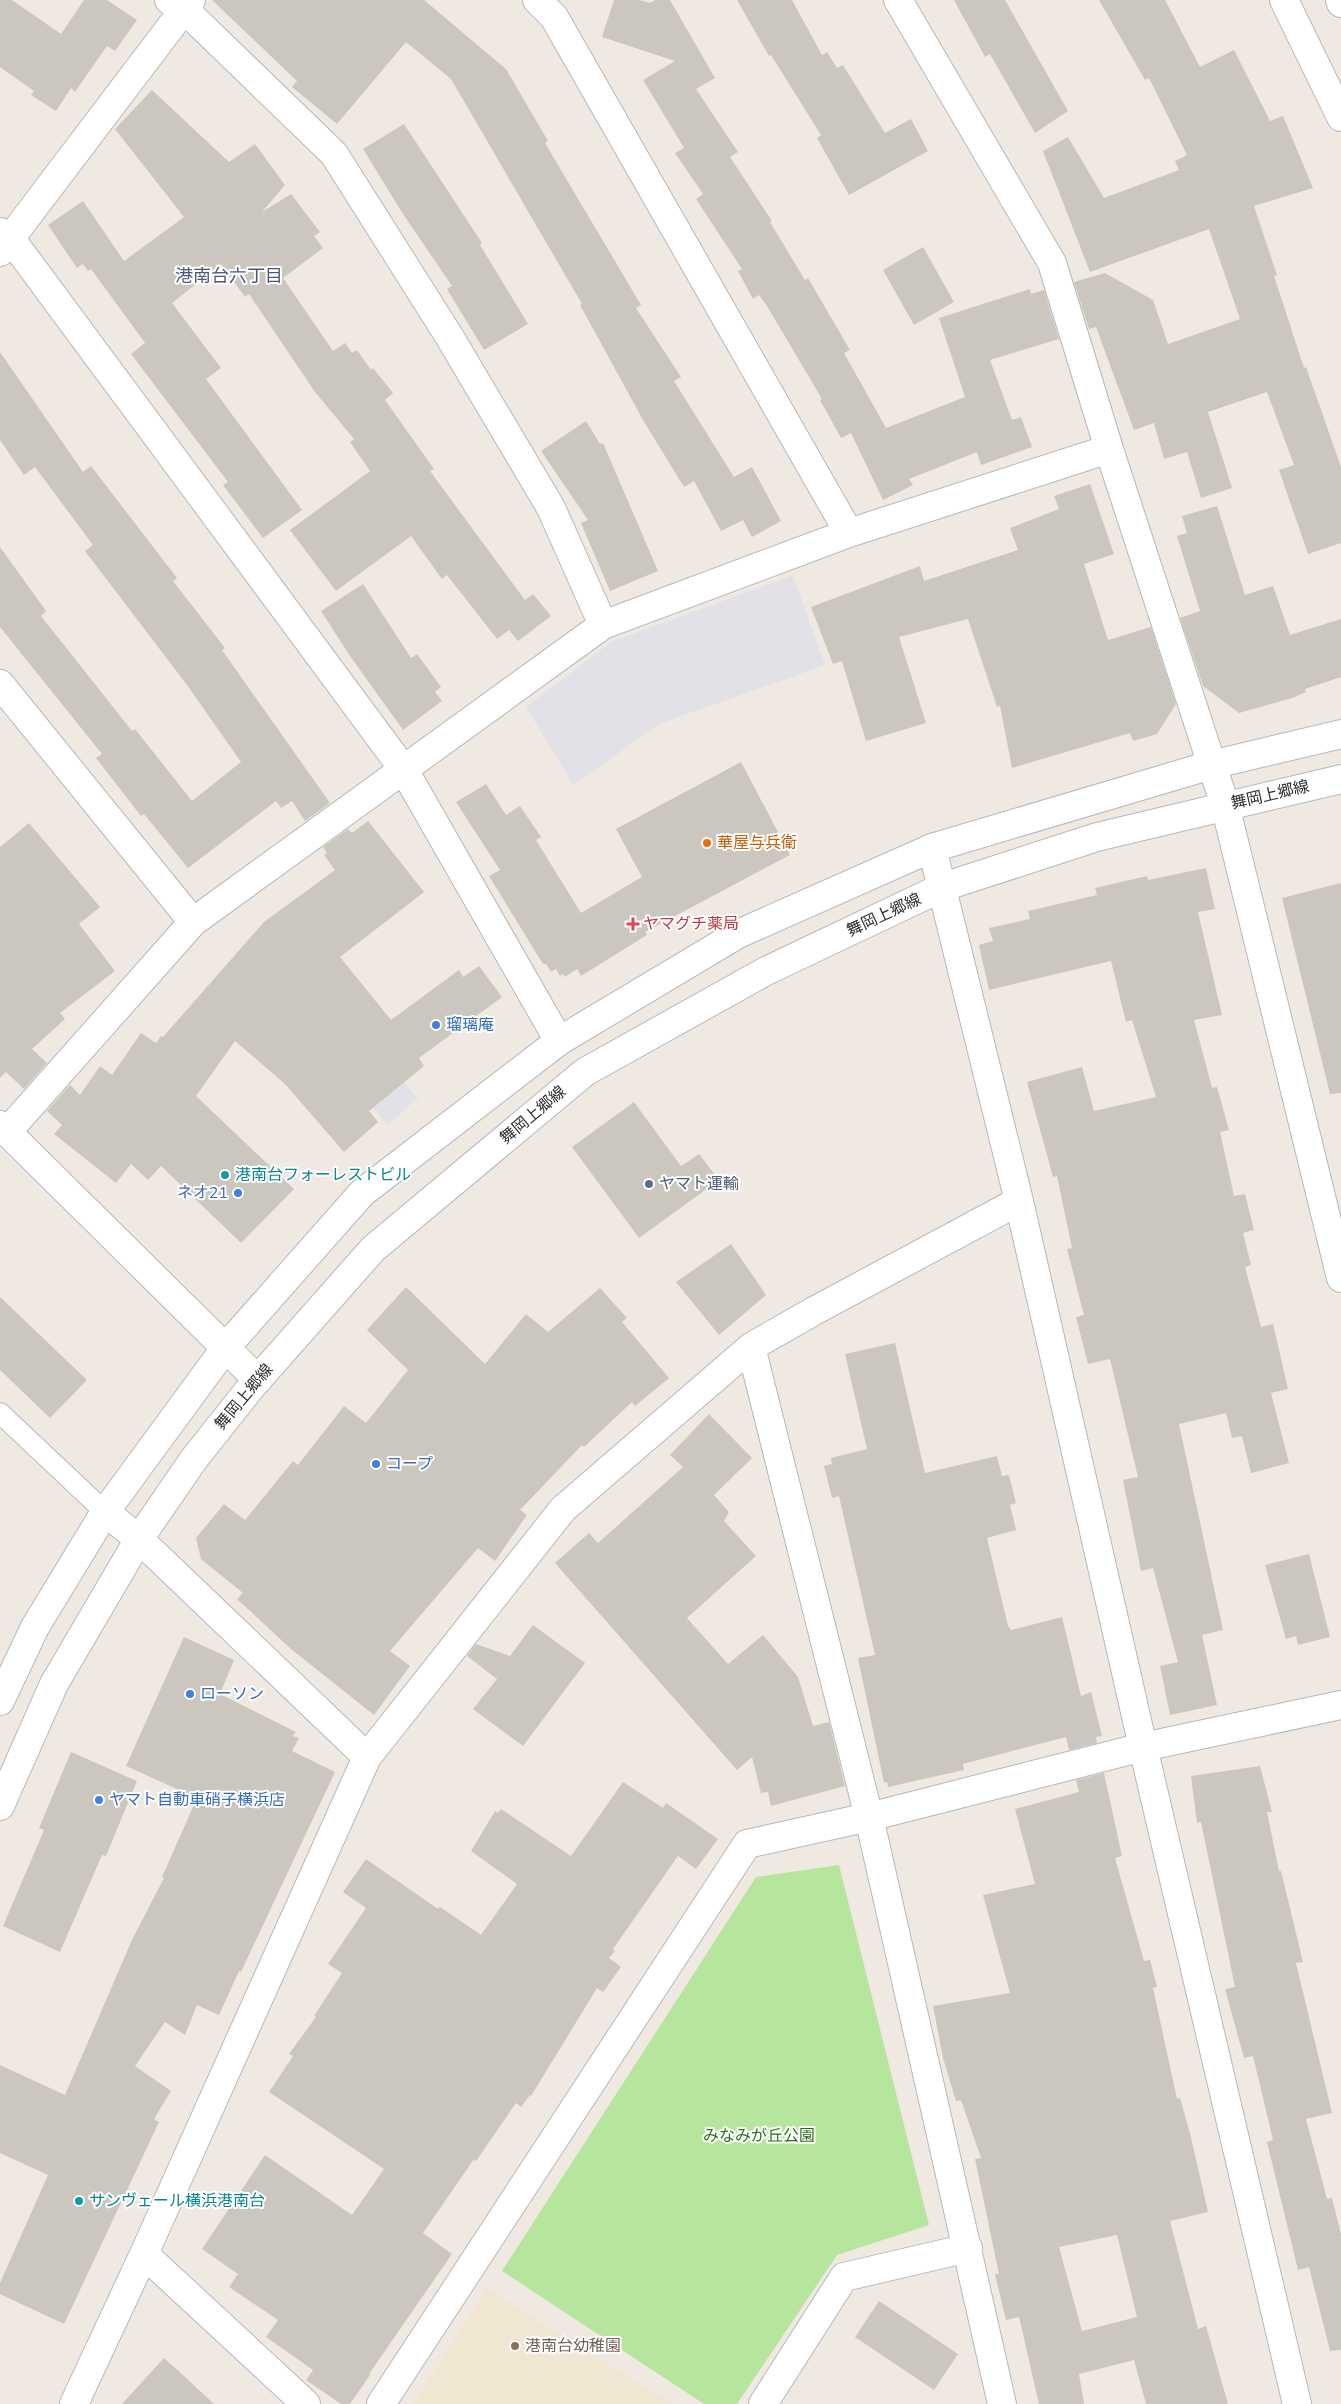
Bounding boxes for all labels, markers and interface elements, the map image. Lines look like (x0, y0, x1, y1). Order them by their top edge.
district label: 港南台六丁目 (175, 264, 283, 288)
street label: 舞岡上郷線 (1229, 775, 1311, 815)
place label: 華屋与兵衛 (717, 832, 797, 854)
marker: 華屋与兵衛 (701, 837, 713, 849)
street label: 舞岡上郷線 (843, 888, 925, 942)
place label: ヤマグチ薬局 (643, 913, 739, 935)
marker: ヤマグチ薬局 (627, 918, 639, 930)
place label: 瑠璃庵 (446, 1014, 494, 1036)
marker: 瑠璃庵 (430, 1019, 442, 1031)
street label: 舞岡上郷線 (495, 1081, 571, 1149)
place label: 港南台フォーレストビル (235, 1164, 411, 1186)
marker: 港南台フォーレストビル (219, 1169, 231, 1181)
place label: ヤマト運輸 (659, 1173, 739, 1195)
marker: ヤマト運輸 (643, 1178, 655, 1190)
place label: ネオ21 (177, 1182, 228, 1204)
marker: ネオ21 (232, 1187, 244, 1199)
street label: 舞岡上郷線 (210, 1359, 278, 1435)
place label: コープ (386, 1453, 433, 1475)
marker: コープ (370, 1458, 382, 1470)
place label: ローソン (200, 1683, 264, 1705)
marker: ローソン (184, 1688, 196, 1700)
place label: ヤマト自動車硝子横浜店 (109, 1789, 285, 1811)
marker: ヤマト自動車硝子横浜店 (93, 1794, 105, 1806)
park label: みなみが丘公園 (703, 2125, 815, 2147)
place label: サンヴェール横浜港南台 (89, 2190, 265, 2212)
marker: サンヴェール横浜港南台 (73, 2195, 85, 2207)
place label: 港南台幼稚園 (525, 2335, 621, 2357)
marker: 港南台幼稚園 (509, 2340, 521, 2352)

